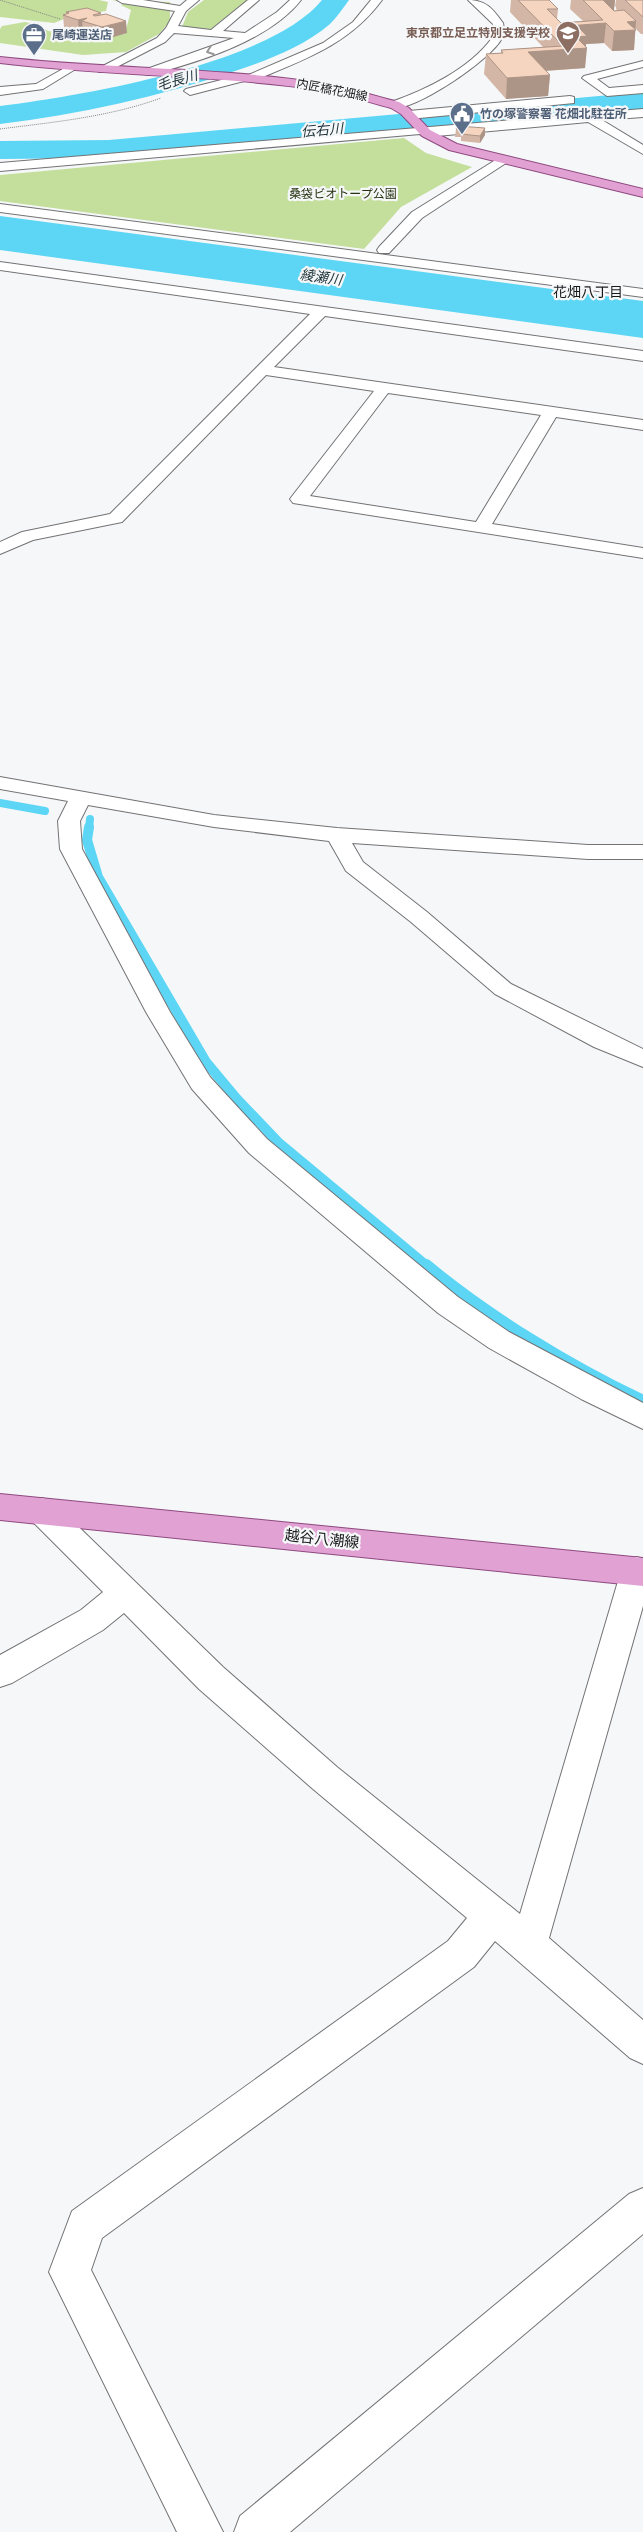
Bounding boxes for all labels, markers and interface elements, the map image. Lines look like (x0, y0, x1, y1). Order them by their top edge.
school or university icon: 東京都立足立特別支援学校 (555, 20, 581, 54)
office icon: 尾崎運送店 (21, 22, 47, 56)
place label: 東京都立足立特別支援学校 (406, 26, 550, 40)
place label: 尾崎運送店 (52, 28, 112, 42)
one-way arrow (207, 45, 215, 55)
water label: 毛長川 (155, 66, 202, 94)
street label: 内匠橋花畑線 (295, 76, 369, 104)
public building icon: 竹の塚警察署 花畑北駐在所 (449, 101, 475, 135)
place label: 竹の塚警察署 花畑北駐在所 (480, 107, 627, 121)
water label: 伝右川 (300, 120, 346, 141)
park label: 桑袋ビオトープ公園 (289, 187, 397, 201)
water label: 綾瀬川 (299, 266, 345, 289)
district label: 花畑八丁目 (553, 284, 623, 301)
street label: 越谷八潮線 (283, 1526, 360, 1552)

